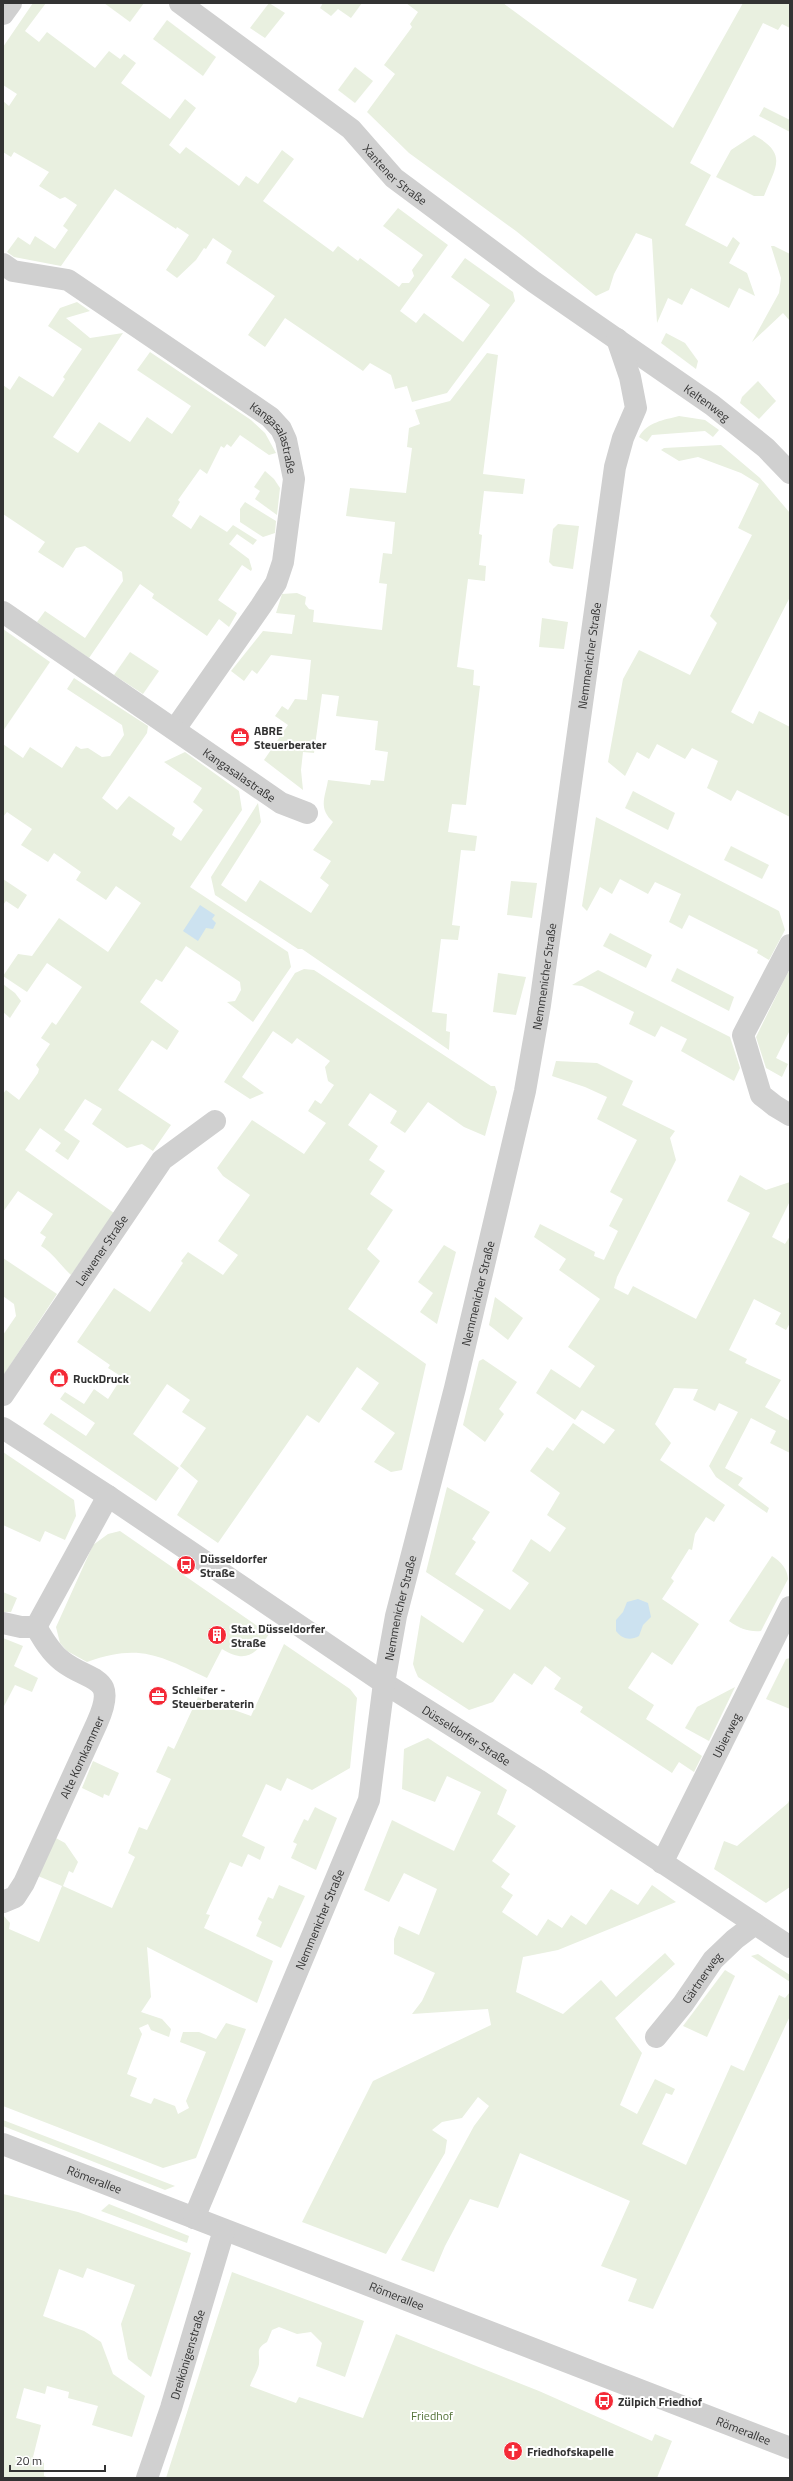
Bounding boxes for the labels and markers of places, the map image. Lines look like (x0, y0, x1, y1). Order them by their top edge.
place label: ABRE Steuerberater (254, 721, 327, 754)
office icon: ABRE Steuerberater (229, 726, 251, 748)
shop icon: RuckDruck (48, 1367, 70, 1389)
place label: RuckDruck (73, 1369, 130, 1388)
place label: Düsseldorfer Straße (200, 1549, 268, 1582)
bus stop icon: Düsseldorfer Straße (175, 1554, 197, 1576)
place label: Stat. Düsseldorfer Straße (231, 1619, 326, 1652)
building icon: Stat. Düsseldorfer Straße (206, 1624, 228, 1646)
place label: Schleifer - Steuerberaterin (172, 1680, 254, 1713)
office icon: Schleifer - Steuerberaterin (147, 1685, 169, 1707)
bus stop icon: Zülpich Friedhof (593, 2390, 615, 2412)
place label: Zülpich Friedhof (618, 2392, 703, 2411)
church icon: Friedhofskapelle (502, 2440, 524, 2462)
place label: Friedhofskapelle (527, 2442, 614, 2461)

